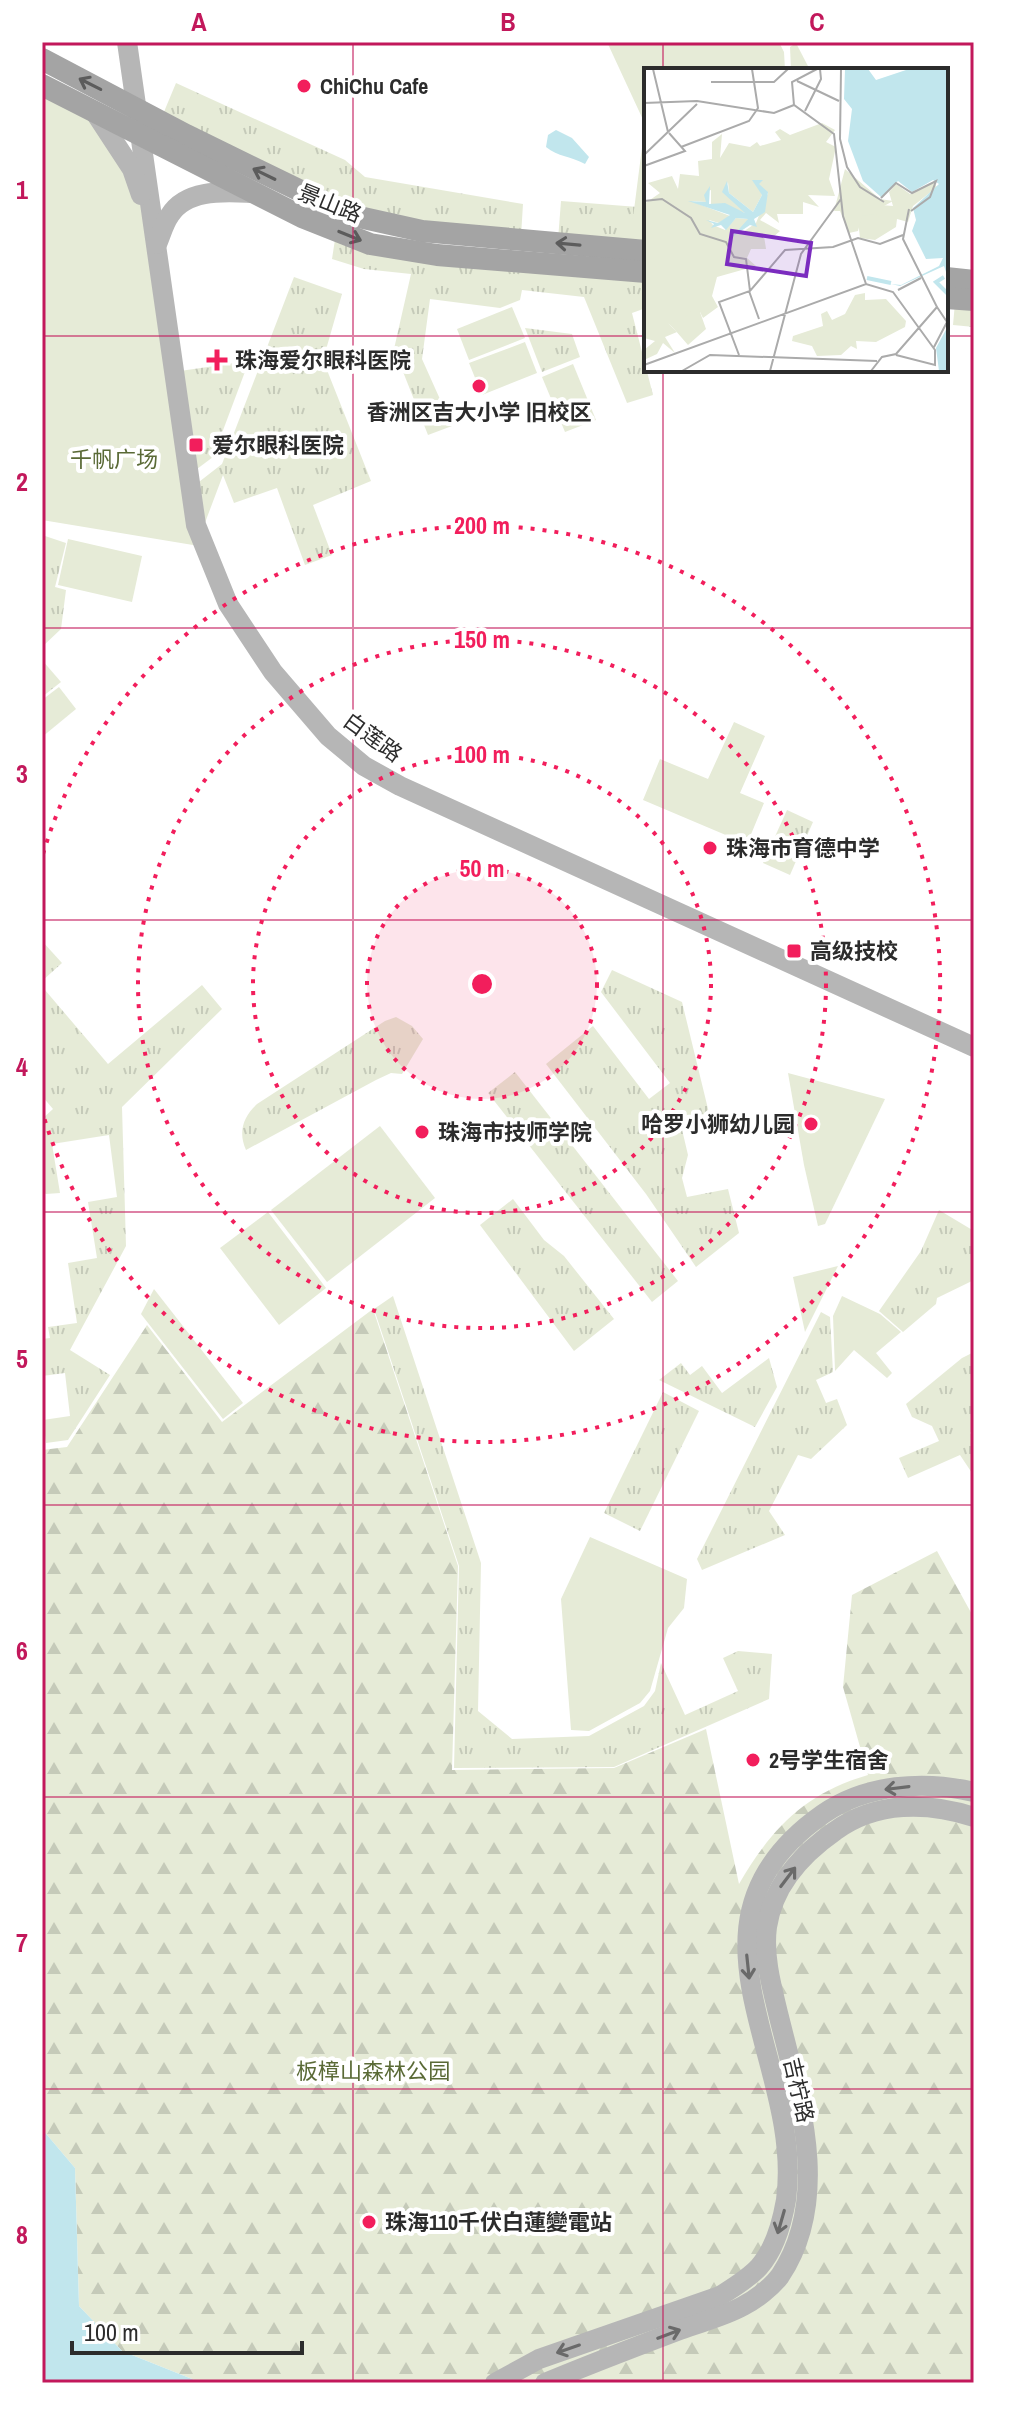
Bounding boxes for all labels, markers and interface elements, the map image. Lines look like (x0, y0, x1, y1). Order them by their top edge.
text: A (191, 4, 207, 39)
text: B (500, 4, 516, 39)
text: C (809, 4, 825, 39)
inset map (644, 68, 948, 372)
place label: ChiChu Cafe (320, 71, 428, 101)
one-way arrow (78, 75, 102, 91)
marker: ChiChu Cafe (295, 77, 313, 95)
one-way arrow (252, 166, 276, 181)
text: 1 (16, 172, 28, 207)
street label: 景山路 (294, 177, 366, 229)
one-way arrow (337, 230, 362, 244)
one-way arrow (555, 236, 582, 251)
place label: 珠海爱尔眼科医院 (235, 345, 411, 375)
marker: 珠海爱尔眼科医院 (206, 349, 228, 371)
marker: 香洲区吉大小学 旧校区 (470, 377, 488, 395)
place label: 香洲区吉大小学 旧校区 (366, 397, 592, 427)
place label: 爱尔眼科医院 (212, 430, 344, 460)
marker: 爱尔眼科医院 (187, 436, 205, 454)
park label: 千帆广场 (70, 444, 158, 474)
text: 2 (16, 464, 28, 499)
text: 200 m (454, 509, 510, 541)
text: 150 m (454, 623, 510, 655)
street label: 白莲路 (337, 705, 409, 769)
text: 100 m (454, 738, 510, 770)
text: 3 (16, 756, 28, 791)
place label: 珠海市育德中学 (726, 833, 880, 863)
marker: 珠海市育德中学 (701, 839, 719, 857)
text: 50 m (460, 852, 504, 884)
place label: 高级技校 (810, 936, 898, 966)
marker: 高级技校 (785, 942, 803, 960)
centre of rings (468, 970, 496, 998)
text: 4 (16, 1049, 28, 1084)
place label: 哈罗小狮幼儿园 (641, 1109, 795, 1139)
marker: 哈罗小狮幼儿园 (802, 1115, 820, 1133)
place label: 珠海市技师学院 (438, 1117, 592, 1147)
marker: 珠海市技师学院 (413, 1123, 431, 1141)
text: 5 (16, 1341, 28, 1376)
text: 6 (16, 1633, 28, 1668)
place label: 2号学生宿舍 (769, 1745, 889, 1775)
marker: 2号学生宿舍 (744, 1751, 762, 1769)
one-way arrow (885, 1781, 910, 1796)
one-way arrow (780, 1866, 797, 1888)
text: 7 (16, 1925, 28, 1960)
one-way arrow (740, 1953, 755, 1980)
street label: 吉柠路 (777, 2054, 821, 2126)
park label: 板樟山森林公园 (296, 2056, 450, 2086)
place label: 珠海110千伏白蓮變電站 (385, 2207, 612, 2237)
one-way arrow (773, 2208, 788, 2234)
marker: 珠海110千伏白蓮變電站 (360, 2213, 378, 2231)
text: 8 (16, 2217, 28, 2252)
scale bar (72, 2305, 302, 2355)
text: 100 m (84, 2316, 139, 2348)
one-way arrow (657, 2326, 681, 2340)
one-way arrow (556, 2343, 581, 2358)

